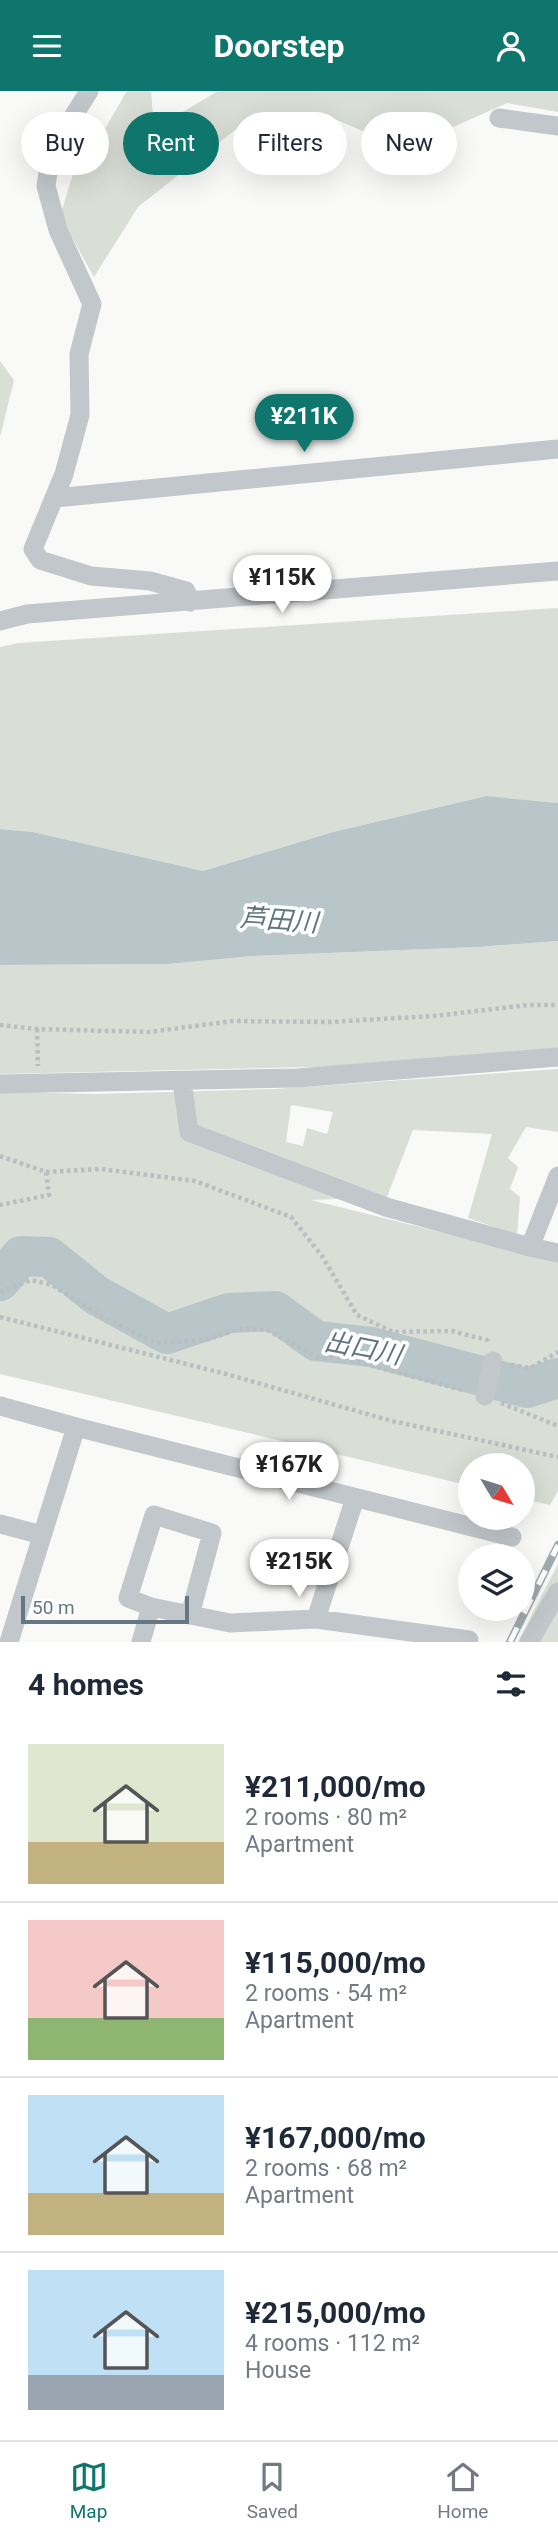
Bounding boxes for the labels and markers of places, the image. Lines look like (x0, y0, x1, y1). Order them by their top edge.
pin: ¥211K (255, 395, 353, 454)
pin: ¥115K (233, 555, 331, 615)
pin: ¥167K (240, 1443, 338, 1502)
pin: ¥215K (250, 1539, 348, 1599)

